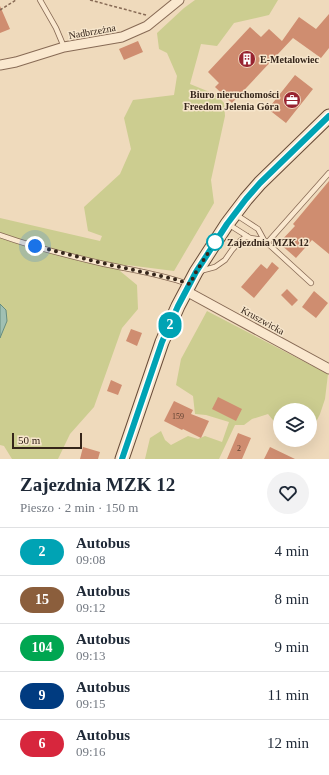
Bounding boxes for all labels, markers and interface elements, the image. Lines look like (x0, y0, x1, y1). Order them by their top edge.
street label: Nadbrzeżna (68, 22, 117, 41)
building icon: E-Metalowiec (237, 49, 257, 69)
place label: E-Metalowiec (260, 54, 319, 65)
place label: Biuro nieruchomości Freedom Jelenia Góra (184, 89, 279, 112)
office icon: Biuro nieruchomości Freedom Jelenia Góra (282, 90, 302, 110)
marker: Zajezdnia MZK 12 (206, 233, 224, 251)
your location (25, 236, 45, 256)
place label: Zajezdnia MZK 12 (227, 237, 309, 248)
street label: Kruszwicka (239, 304, 287, 337)
line badge: 2 (157, 312, 183, 338)
text: 2 (167, 317, 174, 332)
map controls (273, 403, 317, 447)
button: layers (273, 403, 317, 447)
house number: 159 (172, 412, 184, 421)
scale bar (12, 431, 82, 450)
text: 50 m (18, 434, 40, 446)
house number: 2 (237, 444, 241, 453)
button: heart (267, 472, 309, 514)
text: Zajezdnia MZK 12 (20, 474, 175, 495)
text: Pieszo · 2 min · 150 m (20, 500, 138, 515)
text: Autobus (76, 535, 130, 551)
text: 4 min (274, 543, 309, 559)
text: 2 (39, 544, 46, 559)
text: 09:08 (76, 552, 106, 567)
text: Autobus (76, 583, 130, 599)
text: 8 min (274, 591, 309, 607)
text: 15 (35, 592, 49, 607)
text: 09:12 (76, 600, 106, 615)
text: Autobus (76, 631, 130, 647)
text: 9 min (274, 639, 309, 655)
text: 104 (32, 640, 53, 655)
text: 09:13 (76, 648, 106, 663)
text: Autobus (76, 679, 130, 695)
text: 11 min (267, 687, 309, 703)
text: 9 (39, 688, 46, 703)
text: 09:15 (76, 696, 106, 711)
text: Autobus (76, 727, 130, 743)
text: 12 min (267, 735, 309, 751)
text: 6 (39, 736, 46, 751)
text: 09:16 (76, 744, 106, 759)

